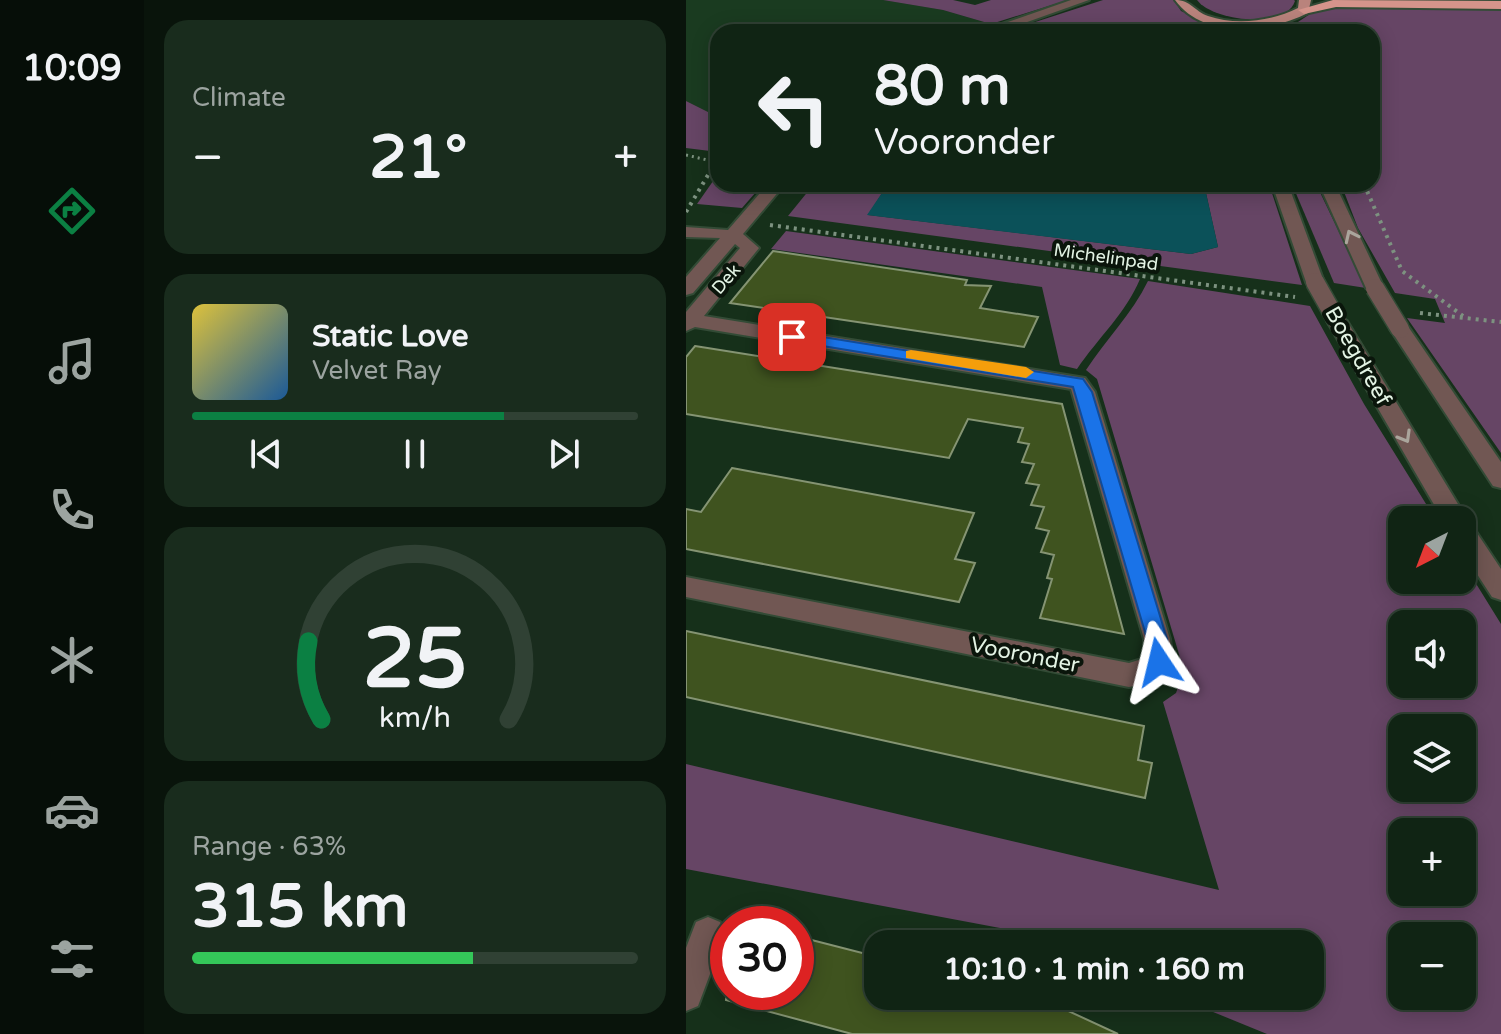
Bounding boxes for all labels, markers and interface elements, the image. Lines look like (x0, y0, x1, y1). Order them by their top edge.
text: 10:09 (22, 47, 122, 90)
text: 80 m (874, 53, 1010, 120)
icon: left (742, 56, 846, 160)
text: Climate (192, 82, 286, 113)
text: Vooronder (874, 121, 1055, 164)
text: 21° (369, 122, 467, 194)
text: − (192, 132, 223, 185)
text: + (613, 132, 638, 185)
icon: directions (44, 183, 100, 239)
one-way arrow (1345, 230, 1361, 244)
street label: Michelinpad (1052, 239, 1160, 275)
street label: Dek (707, 259, 745, 299)
street label: Boegdreef (1319, 302, 1397, 411)
pin (758, 303, 826, 371)
icon: arrive (770, 315, 814, 359)
text: Static Love (312, 318, 468, 355)
icon: music (44, 333, 100, 389)
text: Velvet Ray (312, 355, 442, 386)
one-way arrow (1396, 428, 1411, 443)
icon: previous (244, 432, 288, 476)
icon: pause (393, 432, 437, 476)
icon: next (542, 432, 586, 476)
icon: phone (44, 482, 100, 538)
north arrow (1388, 506, 1476, 594)
map controls (1388, 506, 1476, 1010)
text: 25 (363, 609, 467, 709)
button: sound (1388, 610, 1476, 698)
position arrow (1117, 620, 1201, 704)
icon: climate (44, 632, 100, 688)
street label: Vooronder (968, 632, 1082, 678)
text: km/h (379, 701, 451, 735)
button: layers (1388, 714, 1476, 802)
icon: car (44, 782, 100, 838)
button: + (1388, 818, 1476, 906)
text: Range · 63% (192, 831, 346, 862)
text: 315 km (192, 871, 408, 943)
speed limit sign: 30 (710, 906, 814, 1010)
button: − (1388, 922, 1476, 1010)
icon: filters (44, 931, 100, 987)
text: 10:10 · 1 min · 160 m (943, 951, 1245, 988)

